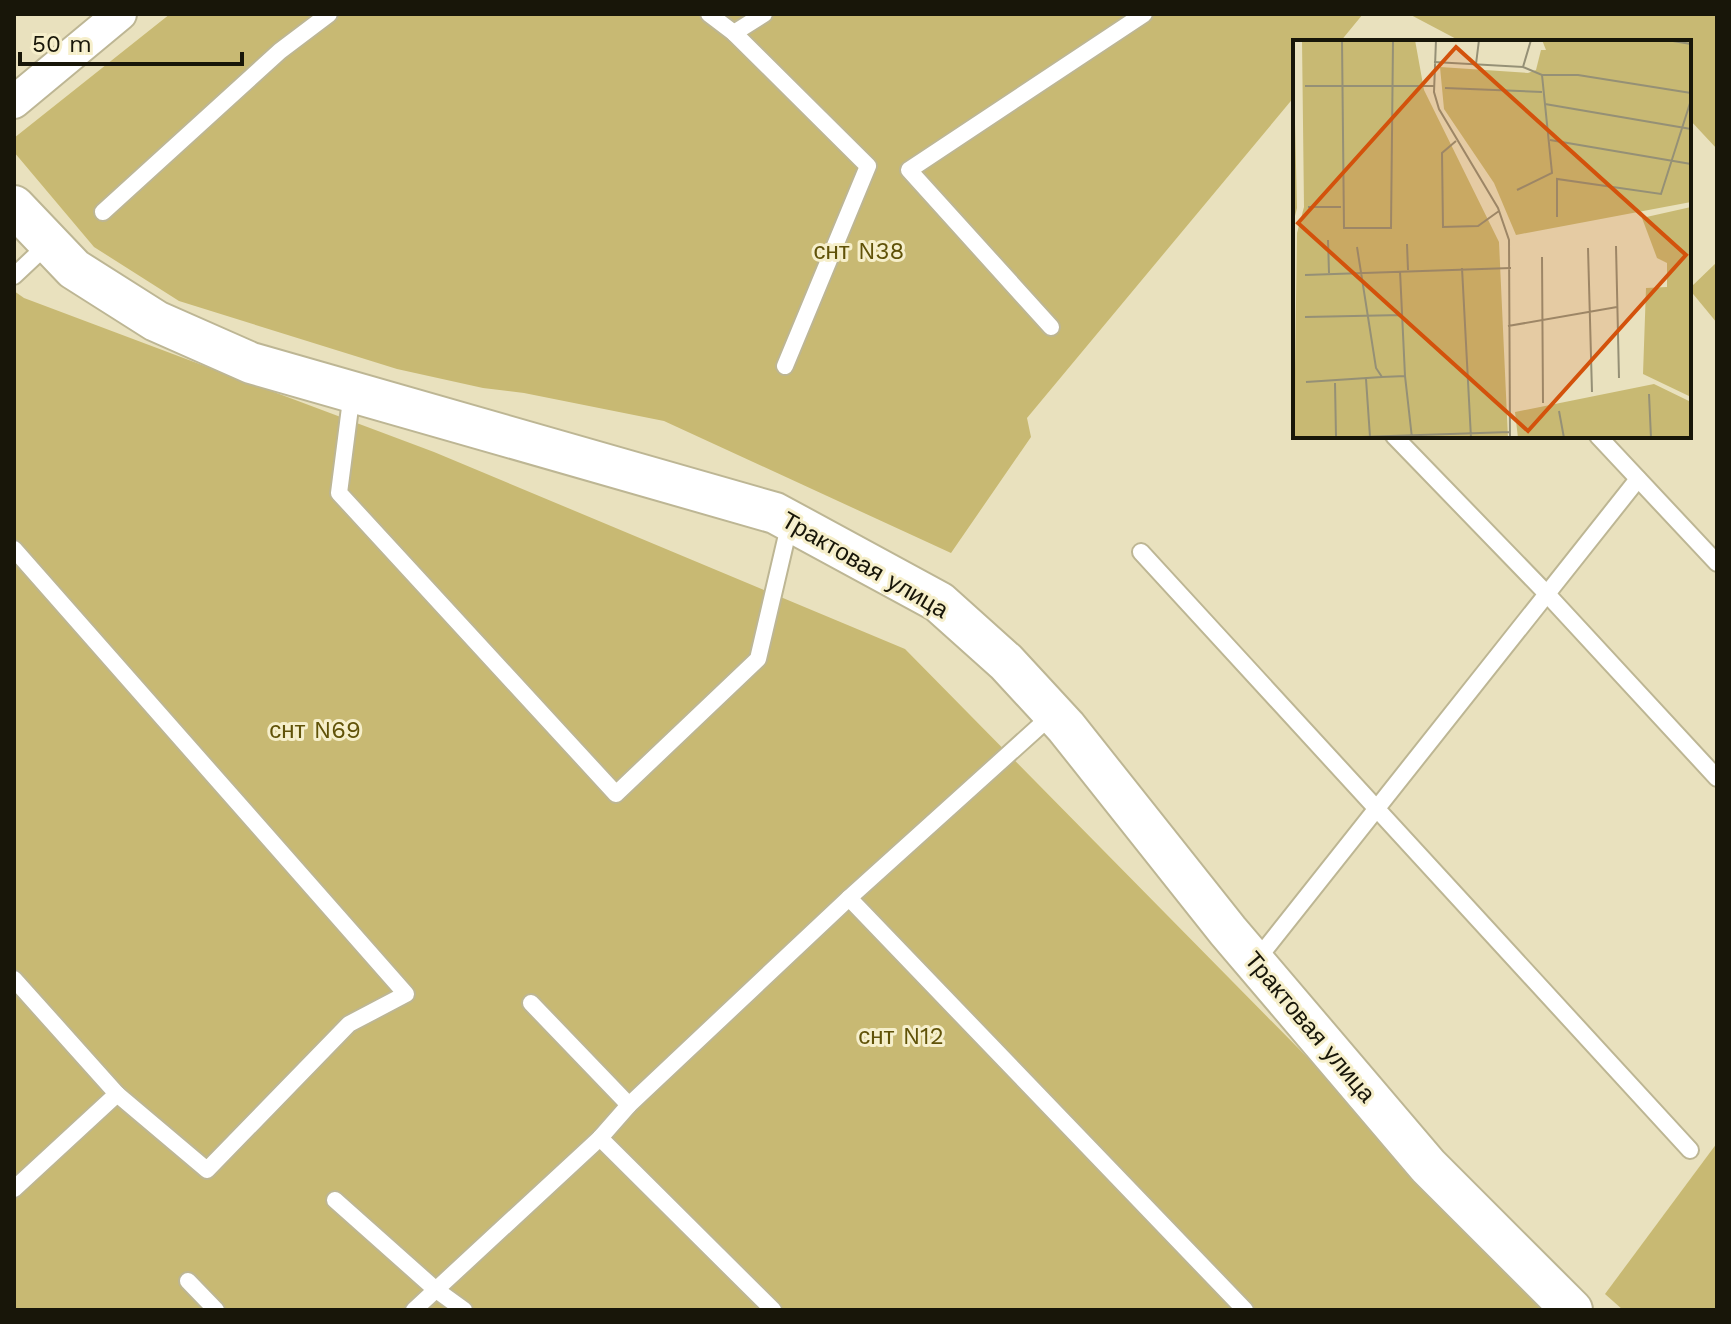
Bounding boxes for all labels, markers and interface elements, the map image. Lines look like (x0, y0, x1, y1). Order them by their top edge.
scale bar (20, 16, 242, 66)
text: 50 m (32, 30, 92, 58)
inset map (1293, 40, 1691, 438)
park label: снт N38 (814, 237, 904, 265)
street label: Трактовая улица (777, 506, 954, 624)
park label: снт N69 (269, 716, 361, 744)
street label: Трактовая улица (1239, 946, 1382, 1108)
park label: снт N12 (858, 1022, 944, 1050)

